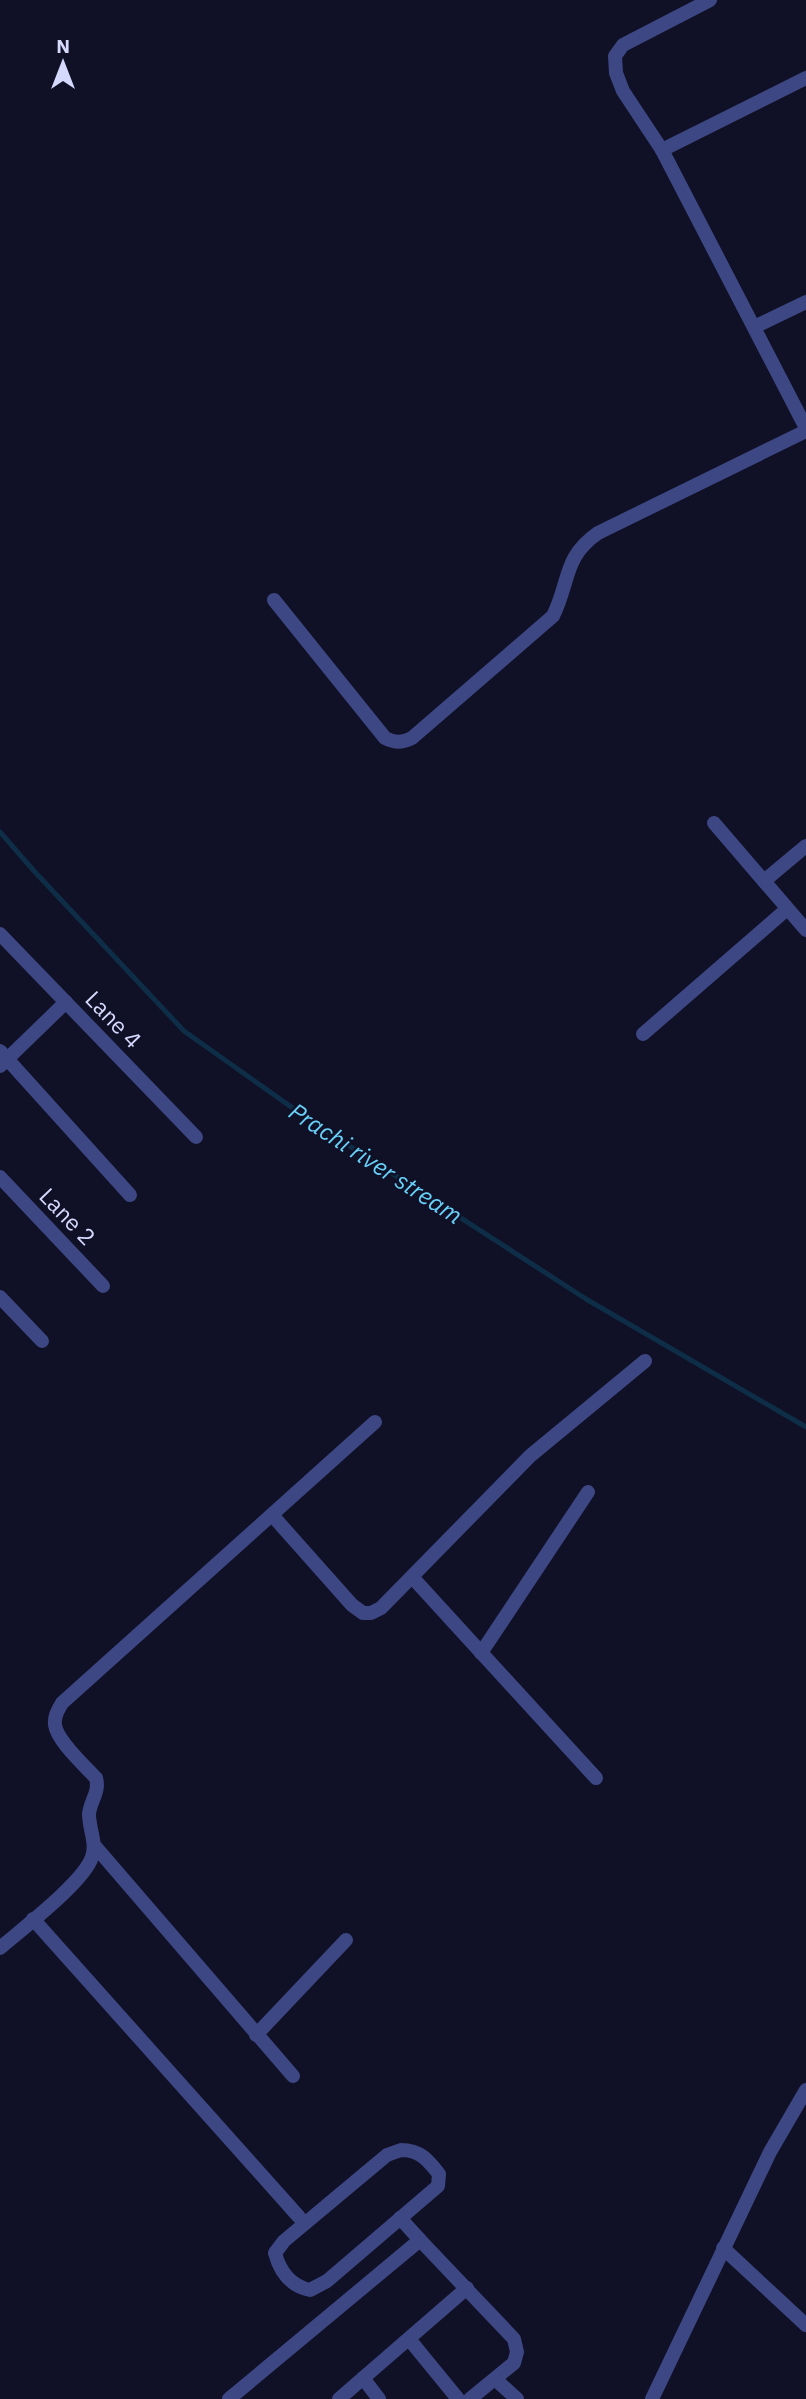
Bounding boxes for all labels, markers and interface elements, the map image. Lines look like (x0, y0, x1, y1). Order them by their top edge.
north arrow (28, 28, 98, 98)
text: N (56, 34, 70, 58)
street label: Lane 4 (79, 984, 149, 1054)
water label: Prachi river stream (283, 1095, 469, 1231)
street label: Lane 2 (33, 1181, 103, 1251)

